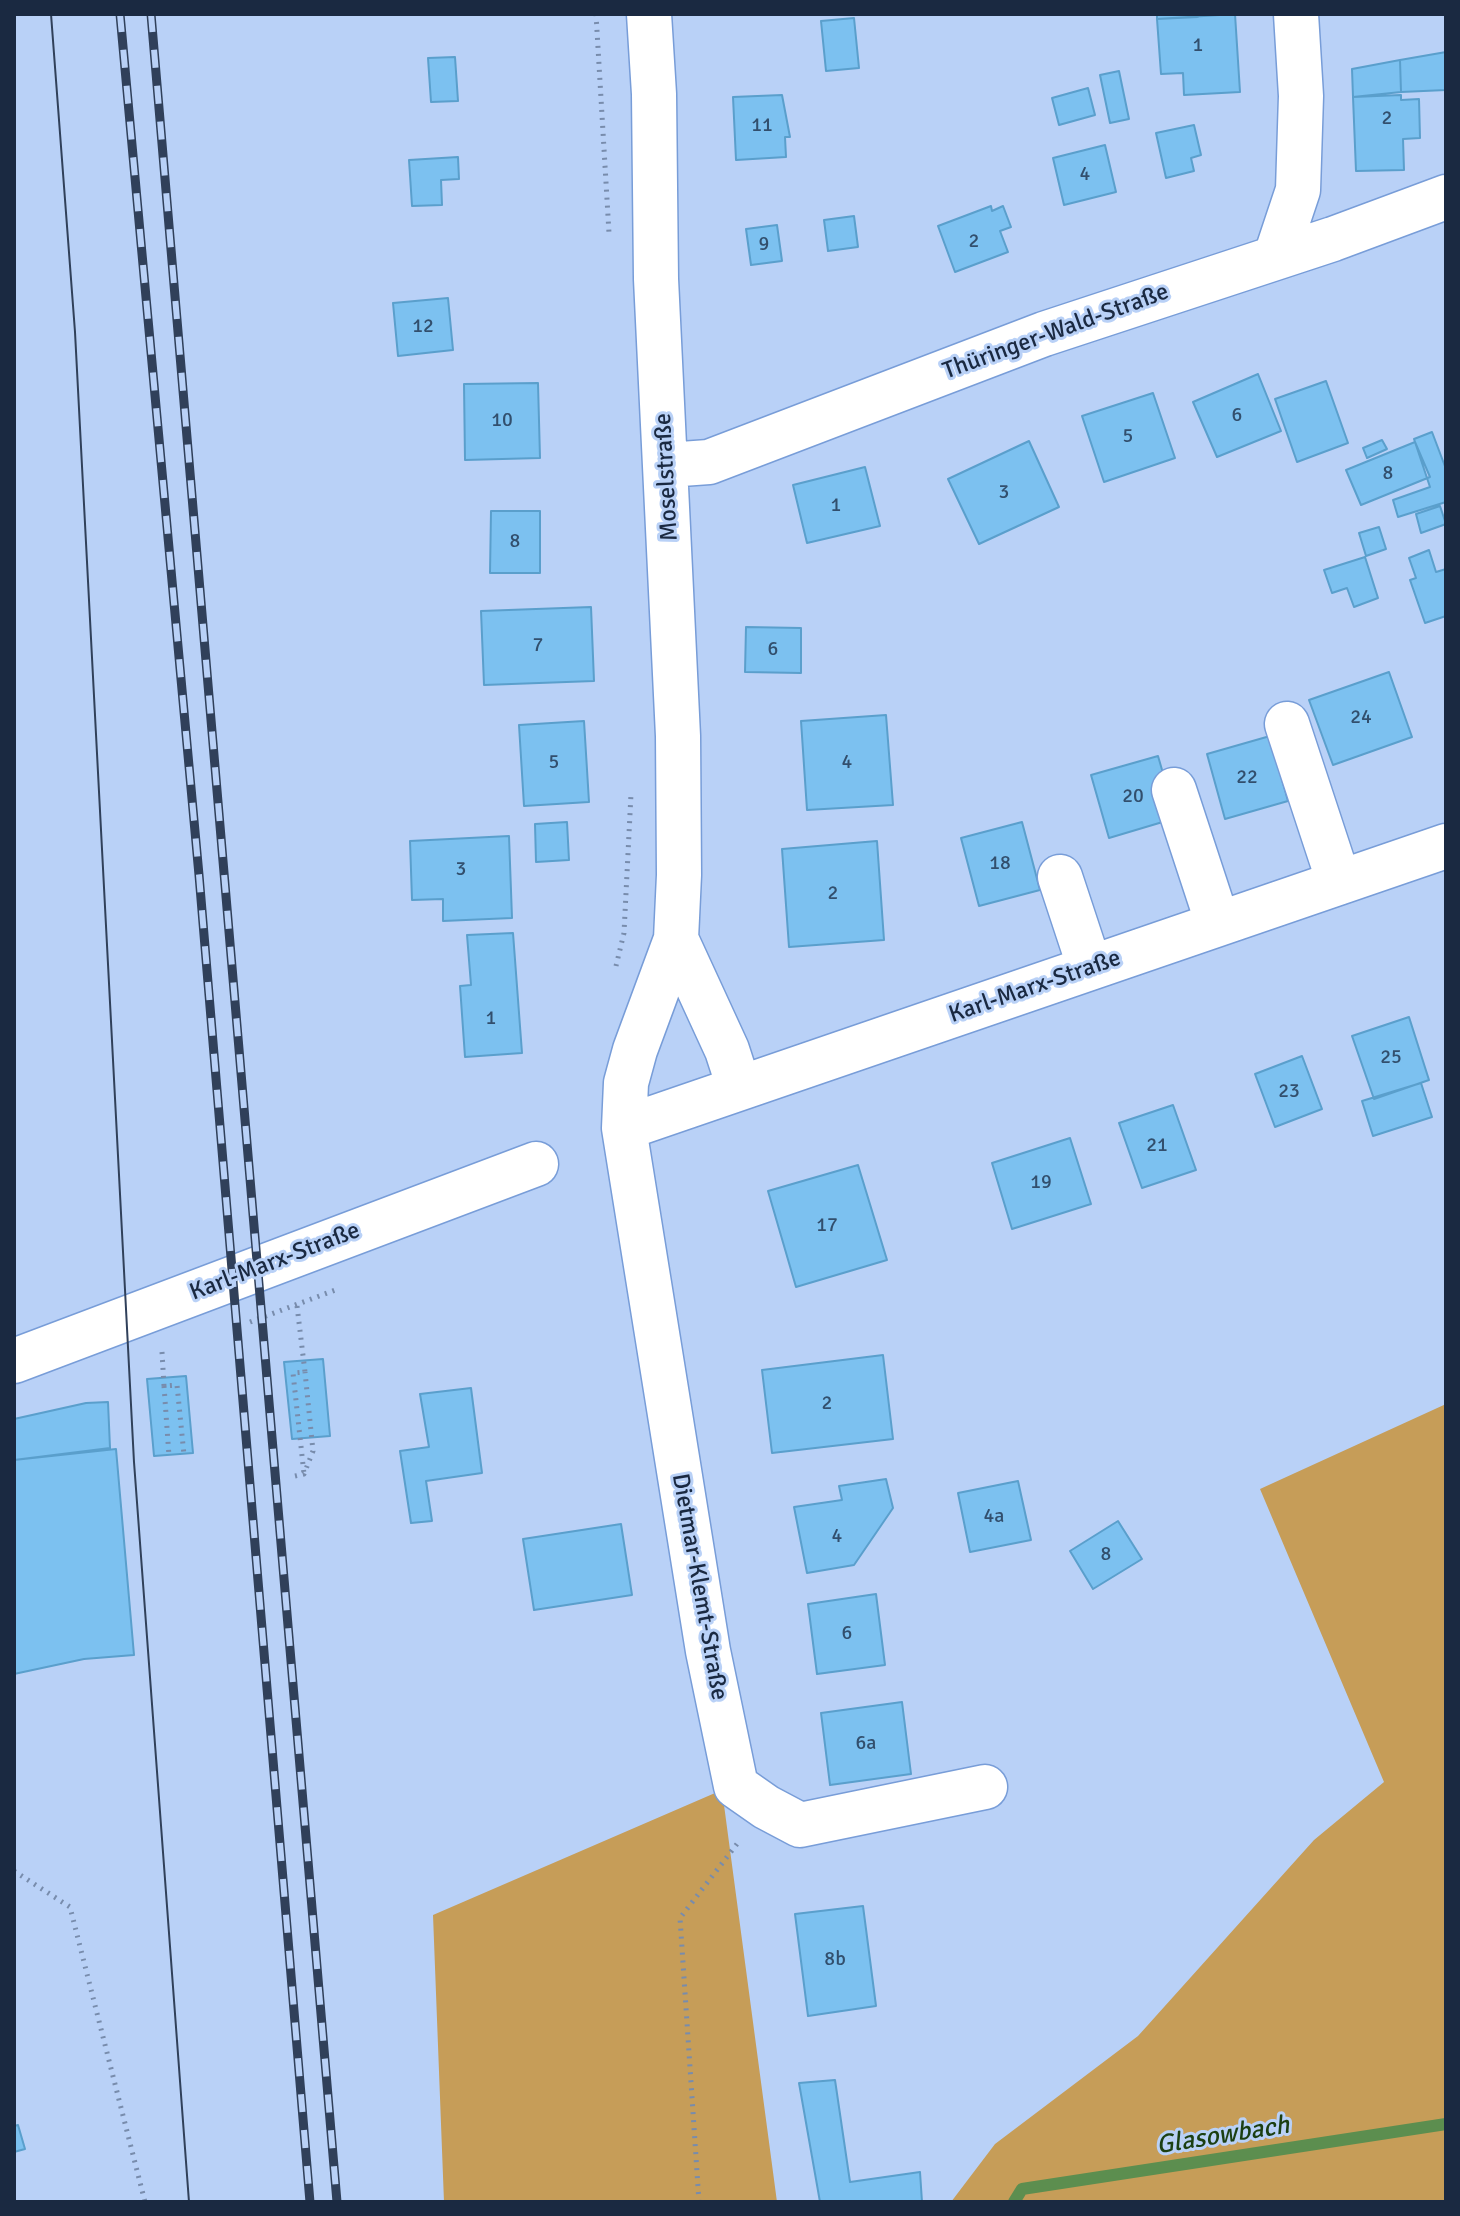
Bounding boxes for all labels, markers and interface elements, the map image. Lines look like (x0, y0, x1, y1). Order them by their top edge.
house number: 1 (1193, 34, 1203, 58)
house number: 2 (1382, 107, 1392, 131)
house number: 11 (751, 114, 773, 138)
house number: 4 (1080, 163, 1090, 187)
house number: 2 (969, 230, 979, 254)
house number: 9 (759, 233, 769, 257)
street label: Thüringer-Wald-Straße (939, 278, 1173, 386)
house number: 12 (412, 315, 434, 339)
house number: 6 (1232, 404, 1242, 428)
house number: 10 (491, 409, 513, 433)
street label: Moselstraße (649, 412, 685, 542)
house number: 5 (1123, 425, 1133, 449)
house number: 8 (1383, 462, 1393, 486)
house number: 3 (999, 481, 1009, 505)
house number: 1 (831, 494, 841, 518)
house number: 8 (510, 530, 520, 554)
house number: 7 (533, 634, 543, 658)
house number: 6 (768, 638, 778, 662)
house number: 24 (1350, 706, 1372, 730)
house number: 5 (549, 751, 559, 775)
house number: 4 (842, 751, 852, 775)
house number: 22 (1236, 766, 1258, 790)
house number: 20 (1122, 785, 1144, 809)
house number: 18 (989, 852, 1011, 876)
house number: 3 (456, 858, 466, 882)
house number: 2 (828, 882, 838, 906)
street label: Karl-Marx-Straße (945, 944, 1125, 1030)
house number: 1 (486, 1007, 496, 1031)
house number: 25 (1380, 1046, 1402, 1070)
house number: 23 (1278, 1080, 1300, 1104)
house number: 21 (1146, 1134, 1168, 1158)
house number: 19 (1030, 1171, 1052, 1195)
house number: 17 (816, 1214, 838, 1238)
street label: Karl-Marx-Straße (186, 1216, 364, 1308)
house number: 2 (822, 1392, 832, 1416)
street label: Dietmar-Klemt-Straße (665, 1471, 733, 1703)
house number: 4a (984, 1505, 1004, 1529)
house number: 4 (832, 1525, 842, 1549)
house number: 8 (1101, 1543, 1111, 1567)
house number: 6 (842, 1622, 852, 1646)
house number: 6a (856, 1732, 876, 1756)
house number: 8b (824, 1948, 846, 1972)
water label: Glasowbach (1154, 2110, 1292, 2162)

